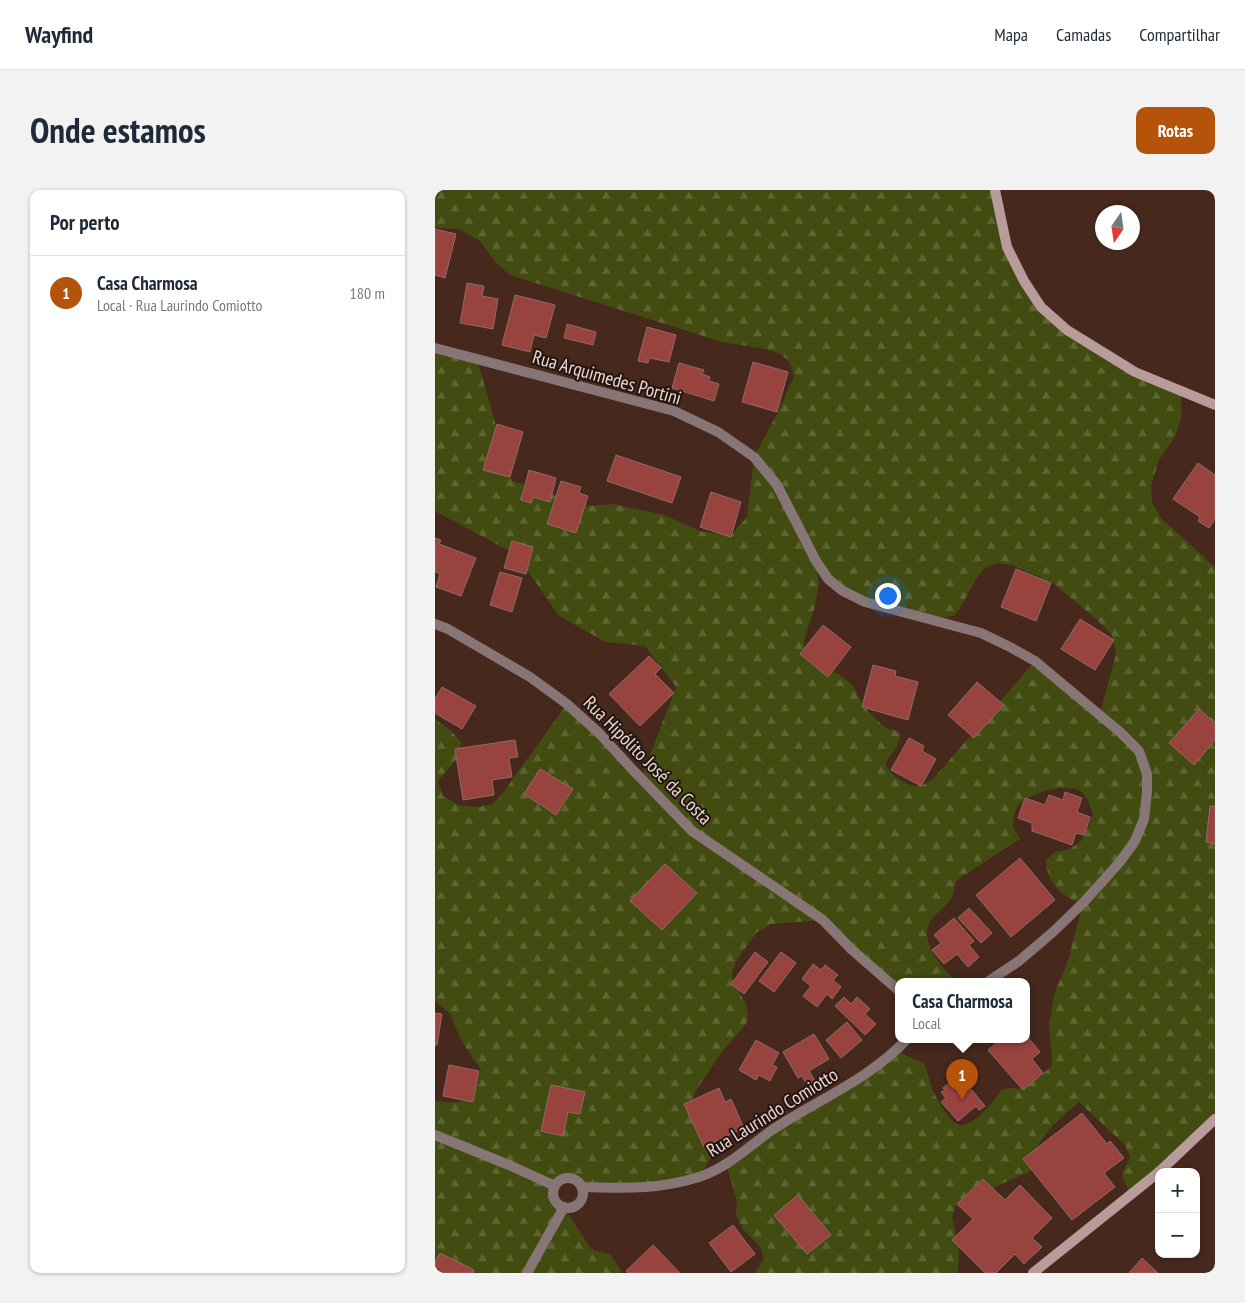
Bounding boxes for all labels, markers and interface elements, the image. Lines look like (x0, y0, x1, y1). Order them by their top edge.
text: Wayfind (25, 19, 93, 50)
text: Mapa (994, 23, 1028, 46)
text: Camadas (1056, 23, 1111, 46)
text: Compartilhar (1139, 23, 1220, 46)
text: Onde estamos (30, 107, 206, 153)
button: Rotas (1136, 107, 1215, 154)
north arrow (1095, 205, 1140, 250)
text: Por perto (50, 209, 120, 236)
text: Casa Charmosa (97, 271, 198, 295)
text: 1 (62, 283, 70, 303)
text: 180 m (350, 283, 385, 303)
text: Local · Rua Laurindo Comiotto (97, 295, 262, 315)
street label: Rua Arquimedes Portini (530, 344, 684, 410)
your location (875, 583, 901, 609)
street label: Rua Hipólito José da Costa (579, 691, 717, 829)
popup (895, 978, 1030, 1043)
text: Casa Charmosa (912, 989, 1013, 1013)
text: Local (912, 1013, 941, 1033)
pin: 1 (946, 1059, 978, 1100)
street label: Rua Laurindo Comiotto (702, 1062, 842, 1162)
map controls (1155, 1168, 1200, 1258)
button: + (1155, 1168, 1200, 1213)
button: − (1155, 1213, 1200, 1258)

